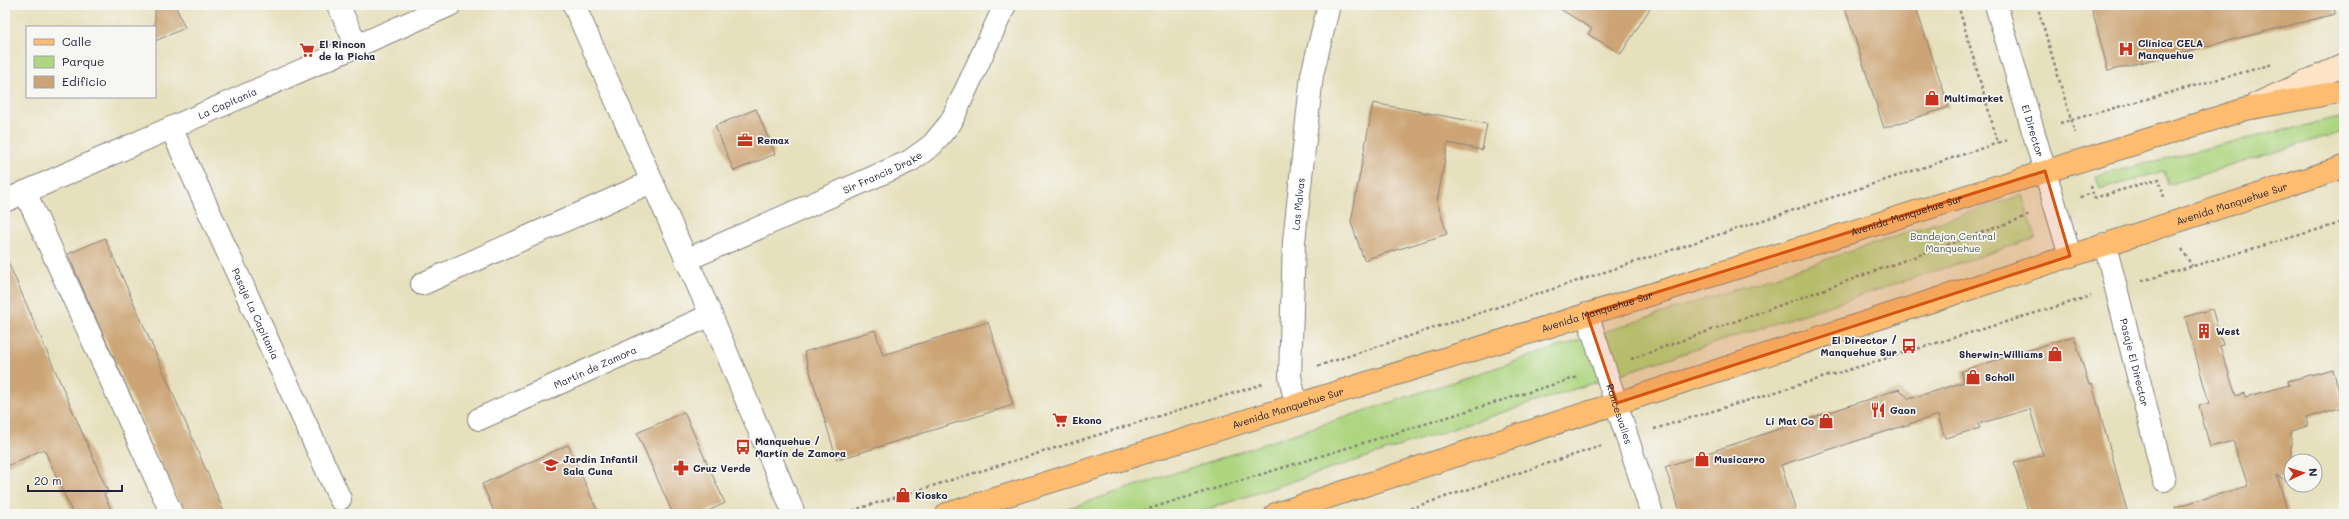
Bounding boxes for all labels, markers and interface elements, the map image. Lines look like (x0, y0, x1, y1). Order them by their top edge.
legend (26, 26, 156, 98)
text: Calle (62, 33, 92, 49)
place label: Clínica CELA Manquehue (2138, 36, 2203, 62)
place label: El Rincon de la Picha (319, 37, 375, 63)
hospital icon: Clínica CELA Manquehue (2117, 40, 2135, 58)
supermarket icon: El Rincon de la Picha (298, 41, 316, 59)
text: Parque (62, 53, 105, 69)
text: Edificio (62, 73, 106, 89)
street label: La Capitanía (196, 84, 259, 122)
shop icon: Multimarket (1923, 89, 1941, 107)
place label: Multimarket (1944, 91, 2004, 105)
street label: El Director (2019, 103, 2047, 158)
office icon: Remax (736, 131, 754, 149)
place label: Remax (757, 133, 789, 147)
street label: Sir Francis Drake (840, 148, 925, 197)
street label: Las Malvas (1288, 177, 1308, 231)
street label: Avenida Manquehue Sur (2174, 179, 2289, 228)
street label: Avenida Manquehue Sur (1849, 191, 1964, 239)
park label: Bandejon Central Manquehue (1910, 229, 1996, 255)
street label: Pasaje La Capitanía (229, 266, 282, 362)
street label: Avenida Manquehue Sur (1540, 287, 1655, 335)
street label: Pasaje El Director (2117, 317, 2152, 408)
building icon: West (2195, 322, 2213, 340)
place label: West (2216, 324, 2241, 338)
place label: El Director / Manquehue Sur (1821, 333, 1897, 359)
bus stop icon: El Director / Manquehue Sur (1900, 337, 1918, 355)
street label: Martín de Zamora (551, 342, 639, 392)
shop icon: Sherwin-Williams (2046, 345, 2064, 363)
place label: Sherwin-Williams (1959, 347, 2043, 361)
shop icon: Scholl (1964, 368, 1982, 386)
place label: Scholl (1985, 370, 2015, 384)
street label: Roncesvalles (1603, 382, 1636, 446)
street label: Avenida Manquehue Sur (1230, 384, 1345, 432)
restaurant icon: Gaon (1869, 401, 1887, 419)
place label: Gaon (1890, 403, 1916, 417)
supermarket icon: Ekono (1051, 411, 1069, 429)
shop icon: Li Mat Co (1817, 412, 1835, 430)
place label: Ekono (1072, 413, 1102, 427)
place label: Li Mat Co (1765, 414, 1814, 428)
place label: Manquehue / Martín de Zamora (755, 434, 846, 460)
bus stop icon: Manquehue / Martín de Zamora (734, 438, 752, 456)
shop icon: Musicarro (1693, 450, 1711, 468)
place label: Jardín Infantil Sala Cuna (563, 452, 638, 478)
place label: Musicarro (1714, 452, 1765, 466)
north arrow (2283, 453, 2323, 493)
school or university icon: Jardín Infantil Sala Cuna (542, 456, 560, 474)
pharmacy icon: Cruz Verde (672, 459, 690, 477)
place label: Cruz Verde (693, 461, 751, 475)
scale bar (28, 467, 122, 493)
text: N (2306, 468, 2321, 477)
text: 20 m (34, 472, 62, 488)
shop icon: Kiosko (894, 486, 912, 504)
place label: Kiosko (915, 488, 948, 502)

